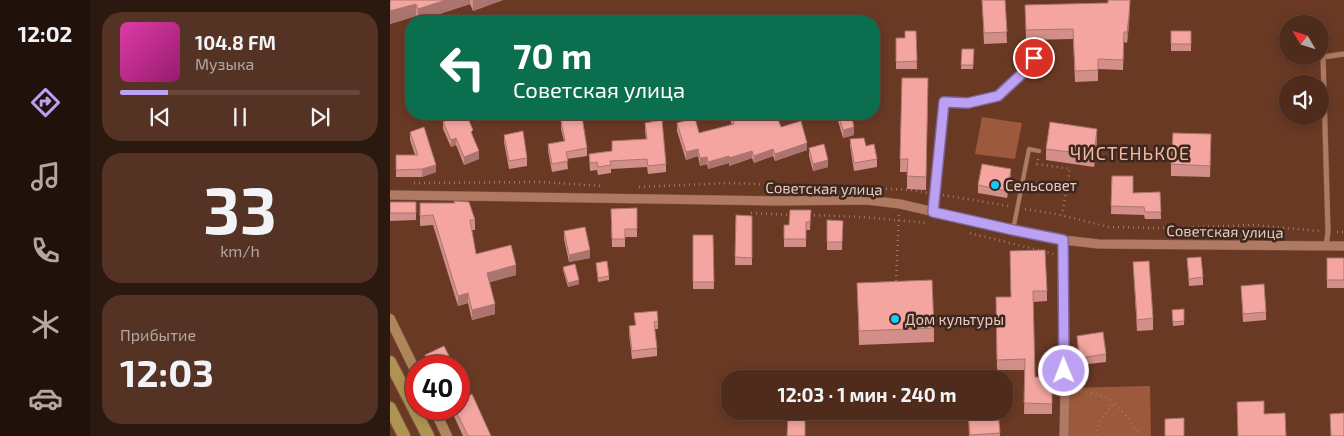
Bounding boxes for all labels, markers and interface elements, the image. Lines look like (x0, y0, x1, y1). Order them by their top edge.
north arrow (1279, 15, 1329, 65)
map controls (1279, 15, 1329, 125)
text: 12:02 (18, 20, 72, 46)
text: 104.8 FM (195, 31, 276, 54)
text: 70 m (513, 34, 592, 76)
icon: left (430, 35, 495, 100)
pin (1013, 37, 1055, 79)
icon: arrive (1020, 44, 1048, 72)
text: Музыка (195, 54, 254, 73)
button: sound (1279, 75, 1329, 125)
text: Советская улица (513, 76, 685, 102)
icon: directions (28, 85, 63, 120)
icon: previous (146, 103, 174, 131)
icon: pause (226, 103, 254, 131)
icon: next (306, 103, 334, 131)
district label: ЧИСТЕНЬКОЕ (1070, 142, 1190, 164)
icon: music (28, 159, 63, 194)
text: 33 (203, 169, 277, 247)
place label: Сельсовет (1005, 176, 1077, 194)
street label: Советская улица (765, 178, 883, 199)
marker: Сельсовет (989, 179, 1001, 191)
street label: Советская улица (1166, 221, 1284, 242)
icon: phone (28, 233, 63, 268)
text: km/h (220, 241, 260, 260)
icon: climate (28, 307, 63, 342)
place label: Дом культуры (905, 310, 1004, 329)
marker: Дом культуры (889, 313, 901, 325)
text: Прибытие (120, 325, 196, 344)
position arrow (1037, 344, 1089, 396)
text: 12:03 (120, 349, 214, 395)
speed limit sign: 40 (405, 355, 470, 420)
icon: car (28, 381, 63, 416)
text: 12:03 · 1 мин · 240 m (777, 383, 957, 406)

